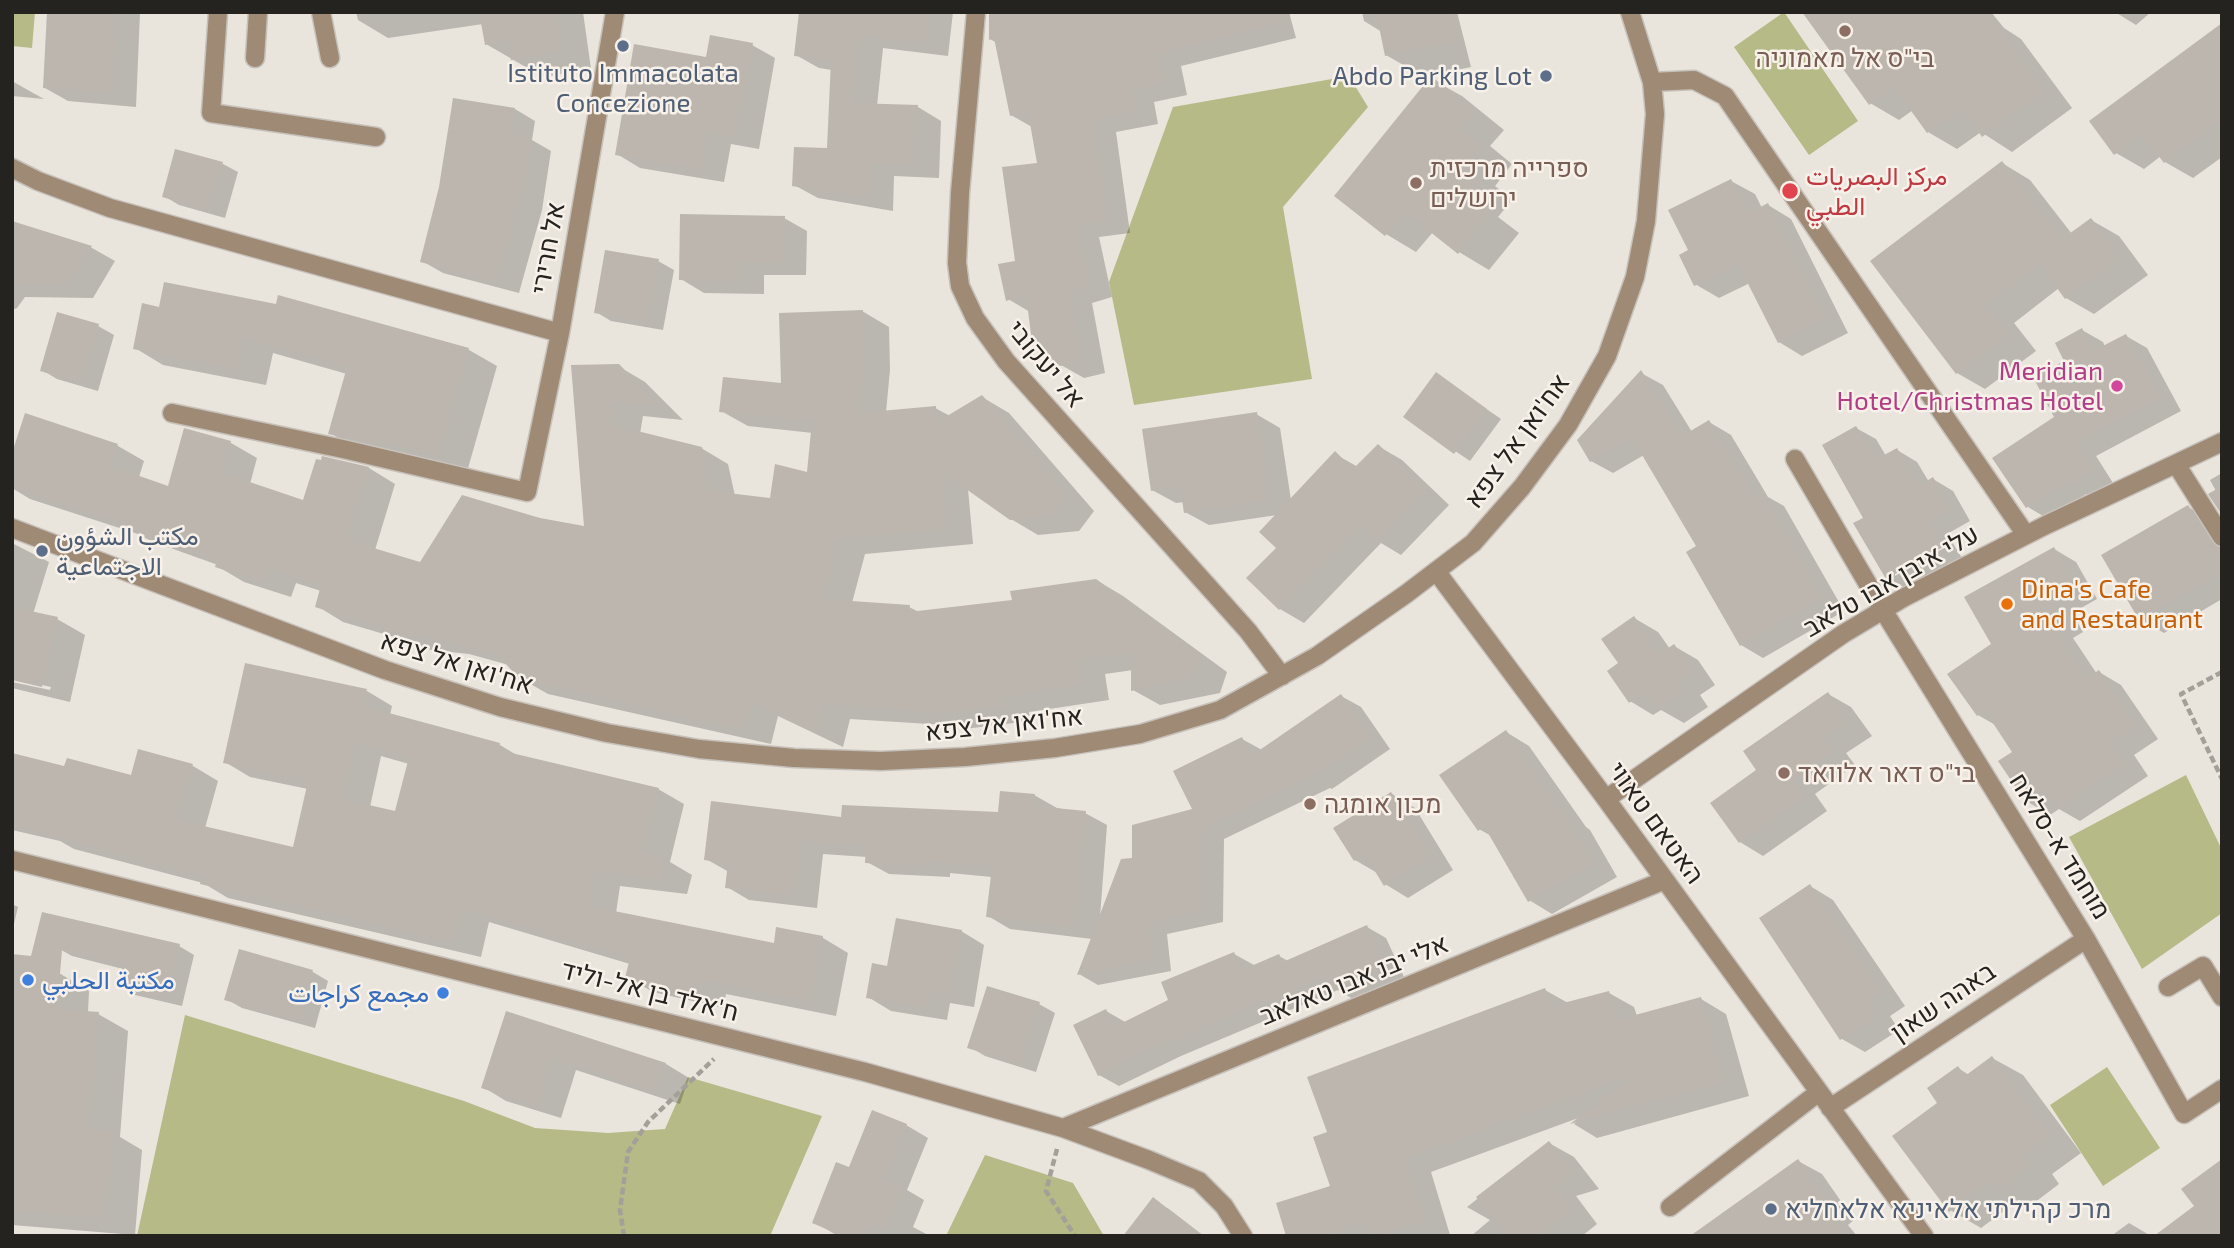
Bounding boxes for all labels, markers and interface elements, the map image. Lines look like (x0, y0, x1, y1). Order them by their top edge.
marker: בי"ס אל מאמוניה (1837, 23, 1853, 39)
marker: Istituto Immacolata Concezione (615, 38, 631, 54)
place label: בי"ס אל מאמוניה (1756, 42, 1934, 74)
place label: Istituto Immacolata Concezione (507, 57, 739, 119)
place label: Abdo Parking Lot (1333, 60, 1532, 92)
marker: Abdo Parking Lot (1538, 68, 1554, 84)
place label: ספרייה מרכזית ירושלים (1430, 152, 1589, 214)
place label: مركز البصريات الطبي (1806, 160, 1947, 222)
marker: ספרייה מרכזית ירושלים (1408, 175, 1424, 191)
marker: مركز البصريات الطبي (1780, 181, 1800, 201)
street label: אל חרירי (525, 200, 571, 296)
street label: אל יעקובי (1001, 314, 1091, 414)
place label: Meridian Hotel/Christmas Hotel (1837, 355, 2103, 416)
street label: אח'ואן אל צפא (1458, 368, 1576, 514)
marker: Meridian Hotel/Christmas Hotel (2109, 378, 2125, 394)
street label: עלי איבן אבו טלאב (1798, 518, 1984, 644)
place label: مكتب الشؤون الاجتماعية (56, 520, 199, 582)
marker: مكتب الشؤون الاجتماعية (34, 543, 50, 559)
place label: Dina's Cafe and Restaurant (2021, 573, 2203, 634)
marker: Dina's Cafe and Restaurant (1999, 596, 2015, 612)
street label: אח'ואן אל צפא (377, 625, 537, 701)
street label: אח'ואן אל צפא (924, 700, 1084, 748)
street label: האטאם טאווי (1601, 756, 1711, 890)
place label: בי"ס דאר אלוואד (1798, 757, 1975, 789)
marker: בי"ס דאר אלוואד (1776, 765, 1792, 781)
street label: מוחמד א-סלאח (2003, 767, 2117, 925)
place label: מכון אומגה (1324, 788, 1442, 820)
marker: מכון אומגה (1302, 796, 1318, 812)
street label: אלי יבנ אבו טאלאב (1255, 928, 1453, 1032)
street label: ח'אלד בן אל-וליד (558, 954, 742, 1028)
street label: באהה שאון (1885, 956, 2001, 1048)
place label: مكتبة الحلبي (42, 964, 175, 996)
marker: مكتبة الحلبي (20, 972, 36, 988)
place label: مجمع كراجات (288, 977, 429, 1009)
marker: مجمع كراجات (435, 985, 451, 1001)
place label: מרכ קהילתי אלאיניא אלאחליא (1785, 1193, 2111, 1225)
marker: מרכ קהילתי אלאיניא אלאחליא (1763, 1201, 1779, 1217)

